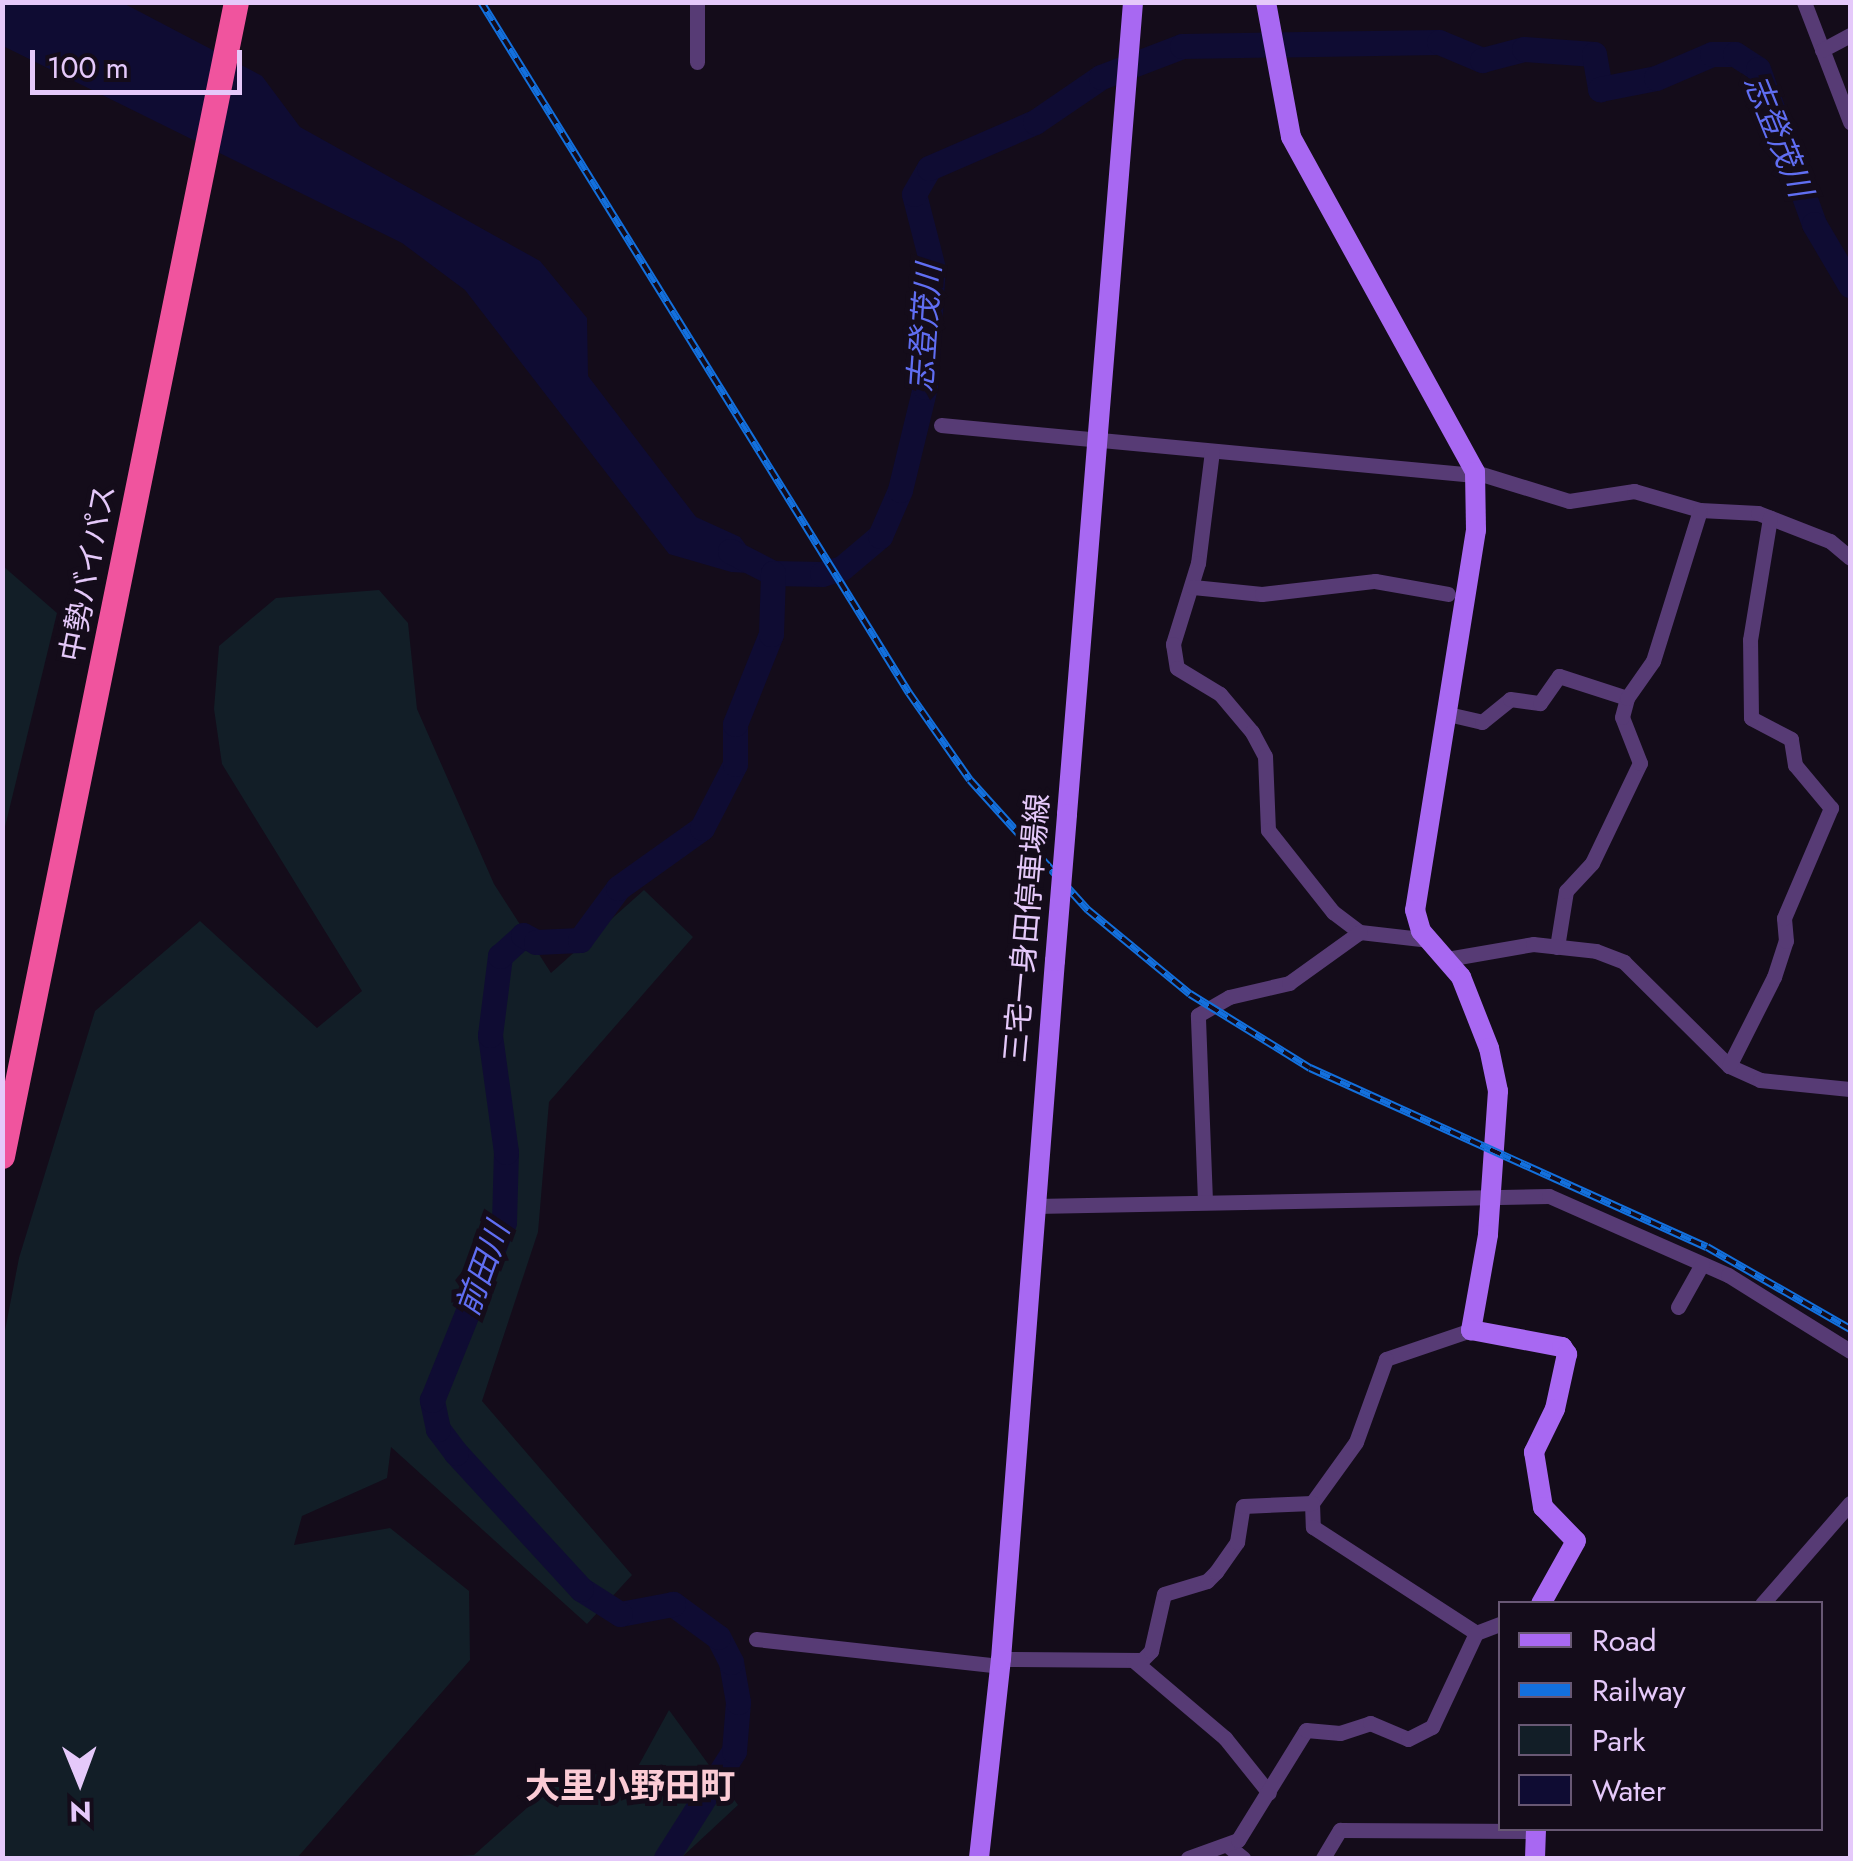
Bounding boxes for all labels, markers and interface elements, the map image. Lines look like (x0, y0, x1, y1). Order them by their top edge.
scale bar (35, 30, 248, 92)
text: 100 m (47, 46, 129, 89)
water label: 志登茂川 (1736, 69, 1820, 203)
water label: 志登茂川 (901, 263, 949, 393)
street label: 中勢バイパス (53, 481, 123, 665)
street label: 三宅一身田停車場線 (997, 792, 1057, 1064)
water label: 前田川 (449, 1217, 517, 1321)
legend (1498, 1601, 1823, 1831)
text: Road (1592, 1619, 1657, 1662)
text: Railway (1592, 1669, 1686, 1712)
text: Park (1592, 1719, 1645, 1762)
north arrow (30, 1731, 130, 1831)
district label: 大里小野田町 (525, 1765, 735, 1807)
text: Water (1592, 1769, 1666, 1812)
text: N (69, 1791, 92, 1832)

